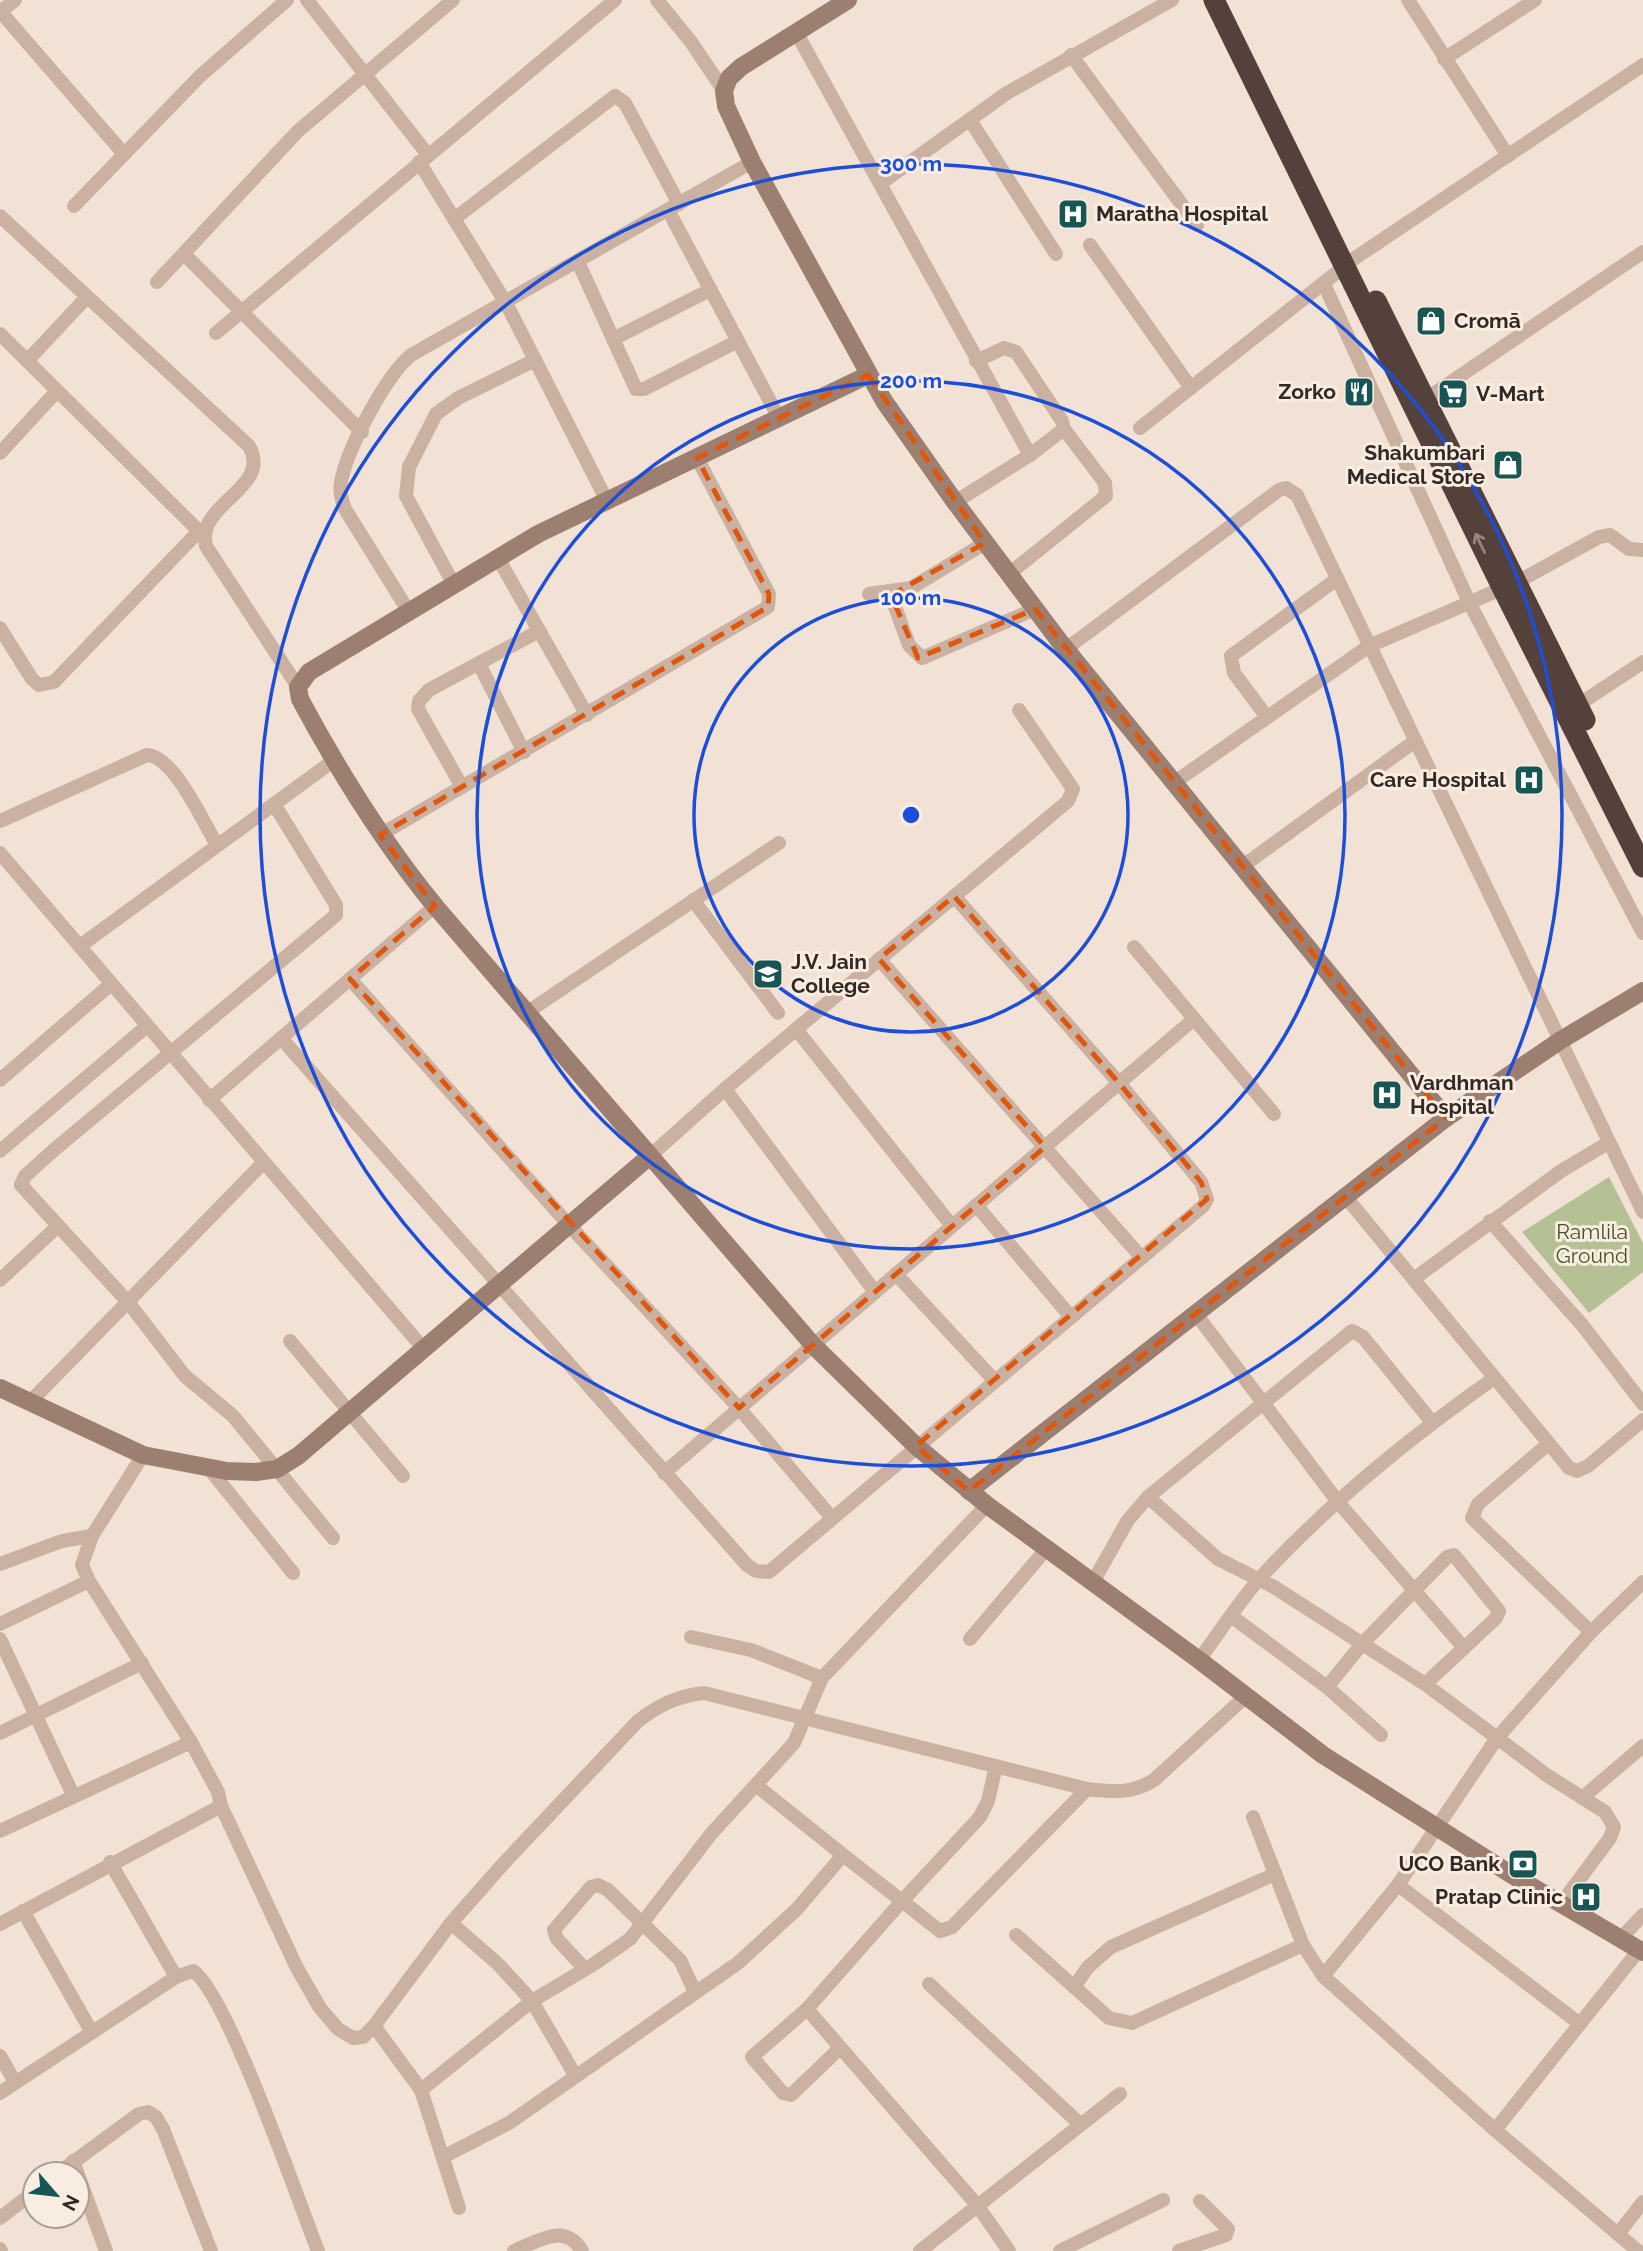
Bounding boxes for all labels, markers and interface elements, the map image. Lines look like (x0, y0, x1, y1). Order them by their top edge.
text: 300 m (880, 151, 942, 176)
hospital icon: Maratha Hospital (1056, 197, 1090, 231)
place label: Maratha Hospital (1096, 201, 1268, 226)
shop icon: Cromā (1414, 304, 1448, 338)
place label: Cromā (1454, 308, 1521, 333)
text: 200 m (880, 368, 942, 393)
restaurant icon: Zorko (1342, 375, 1376, 409)
supermarket icon: V-Mart (1436, 377, 1470, 411)
place label: Zorko (1278, 379, 1336, 404)
place label: V-Mart (1476, 381, 1545, 406)
place label: Shakumbari Medical Store (1347, 440, 1485, 489)
shop icon: Shakumbari Medical Store (1491, 448, 1525, 482)
one-way arrow (1473, 533, 1487, 554)
text: 100 m (881, 585, 941, 610)
hospital icon: Care Hospital (1512, 763, 1546, 797)
place label: Care Hospital (1370, 767, 1506, 792)
centre of rings (899, 803, 923, 827)
place label: J.V. Jain College (791, 949, 870, 998)
school or university icon: J.V. Jain College (751, 957, 785, 991)
place label: Vardhman Hospital (1410, 1070, 1514, 1119)
hospital icon: Vardhman Hospital (1370, 1078, 1404, 1112)
park label: Ramlila Ground (1556, 1219, 1628, 1268)
bank icon: UCO Bank (1506, 1847, 1540, 1881)
place label: UCO Bank (1398, 1851, 1500, 1876)
hospital icon: Pratap Clinic (1569, 1880, 1603, 1914)
place label: Pratap Clinic (1435, 1884, 1563, 1909)
north arrow (21, 2160, 91, 2230)
text: N (58, 2191, 84, 2215)

